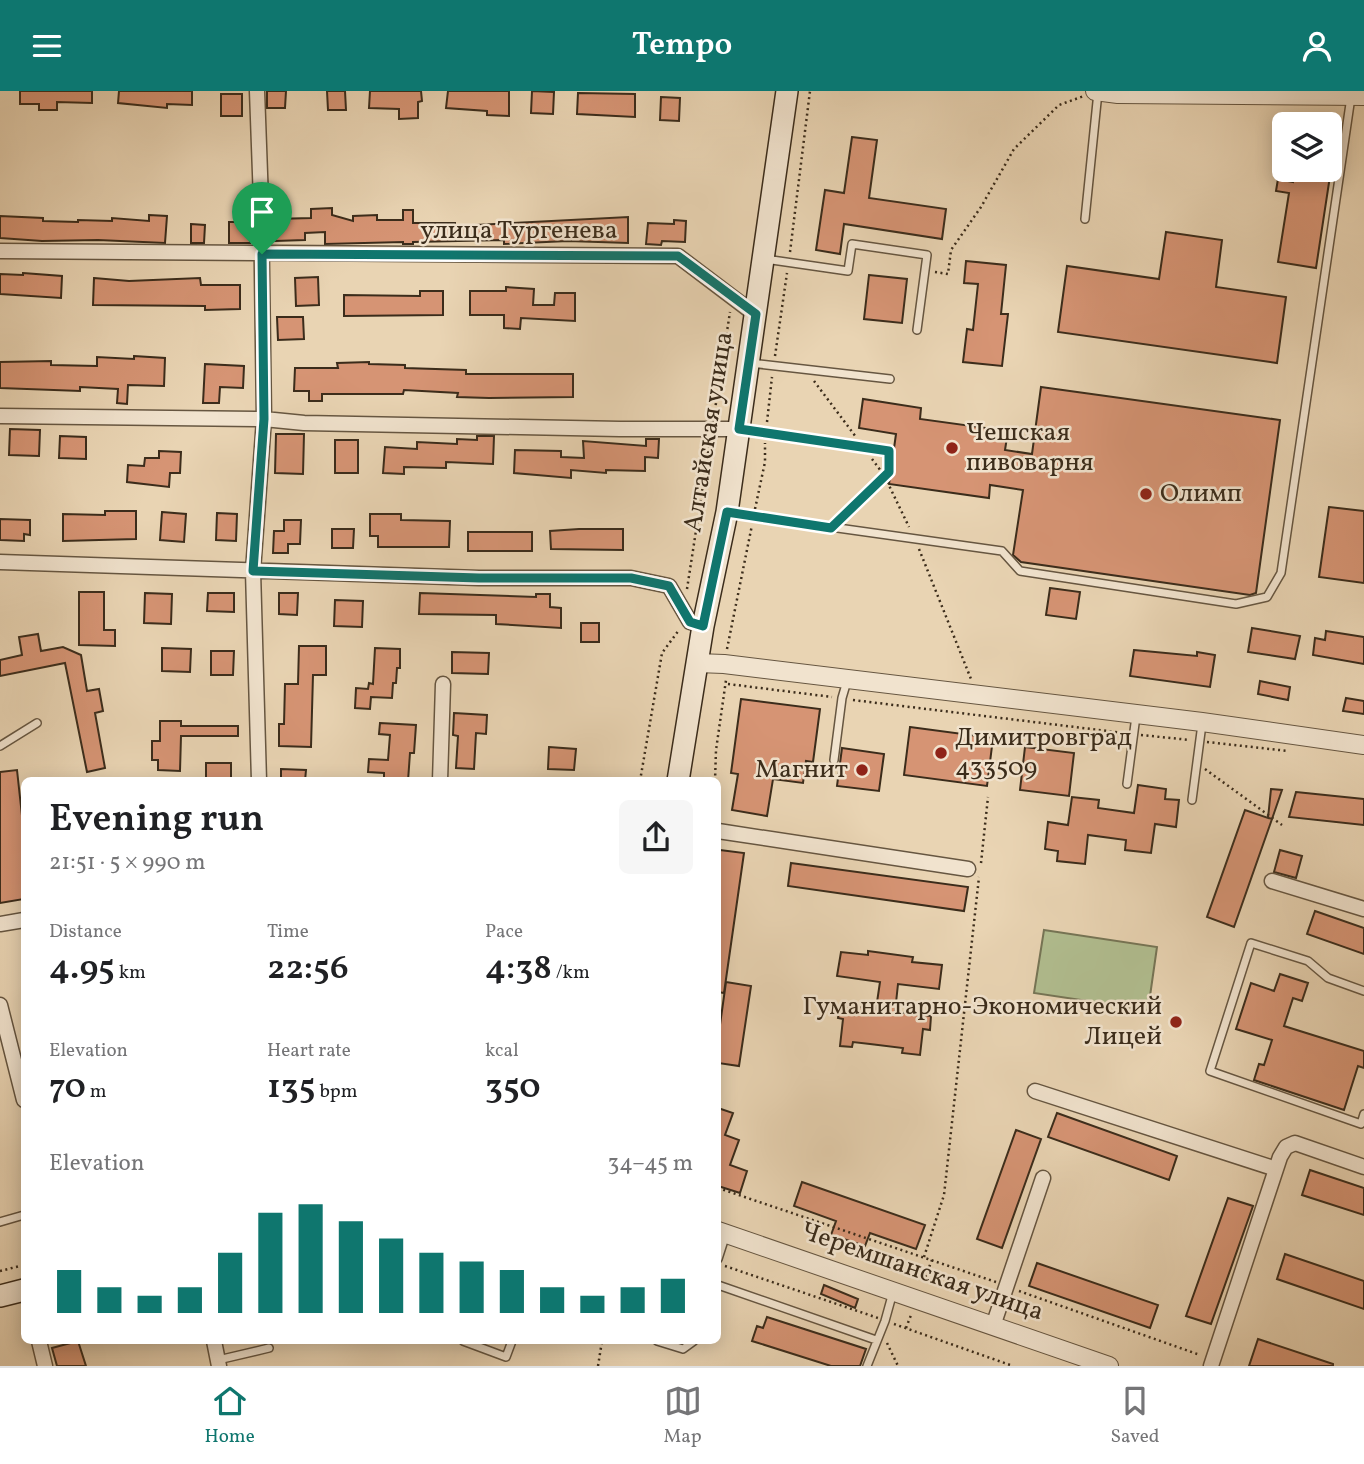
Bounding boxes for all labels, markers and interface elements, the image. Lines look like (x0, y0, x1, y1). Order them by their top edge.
text: Tempo (632, 24, 732, 68)
icon: menu (28, 27, 66, 65)
icon: person (1298, 27, 1336, 65)
map controls (1272, 112, 1342, 182)
button: layers (1272, 112, 1342, 182)
pin (232, 182, 292, 254)
icon: arrive (243, 193, 281, 231)
street label: улица Тургенева (420, 213, 618, 249)
street label: Алтайская улица (675, 329, 743, 535)
place label: Чешская пивоварня (966, 415, 1094, 481)
marker: Чешская пивоварня (944, 440, 960, 456)
place label: Олимп (1160, 476, 1242, 512)
marker: Олимп (1138, 486, 1154, 502)
place label: Димитровград 433509 (955, 720, 1132, 786)
marker: Димитровград 433509 (933, 745, 949, 761)
place label: Магнит (755, 752, 848, 788)
marker: Магнит (854, 762, 870, 778)
text: Evening run (49, 794, 264, 847)
button: share (619, 800, 693, 874)
text: 21:51 · 5 × 990 m (49, 847, 206, 879)
text: Distance (49, 919, 122, 945)
text: Time (267, 919, 309, 945)
text: Pace (485, 919, 523, 945)
text: 4.95 (49, 945, 115, 993)
text: 22:56 (267, 945, 349, 993)
text: 4:38 (485, 945, 552, 993)
text: km (115, 960, 146, 986)
text: /km (552, 960, 590, 986)
place label: Гуманитарно-Экономический Лицей (803, 989, 1162, 1055)
marker: Гуманитарно-Экономический Лицей (1168, 1014, 1184, 1030)
text: Elevation (49, 1038, 128, 1064)
text: Heart rate (267, 1038, 351, 1064)
text: kcal (485, 1038, 519, 1064)
text: 70 (49, 1064, 86, 1112)
text: 135 (267, 1064, 316, 1112)
text: 350 (485, 1064, 541, 1112)
text: m (86, 1079, 107, 1105)
text: bpm (316, 1079, 358, 1105)
text: Elevation (49, 1148, 145, 1180)
text: 34–45 m (607, 1148, 693, 1180)
street label: Черемшанская улица (796, 1214, 1048, 1330)
tab: Home (204, 1382, 255, 1450)
tab: Map (664, 1382, 702, 1450)
tab: Saved (1111, 1382, 1160, 1450)

